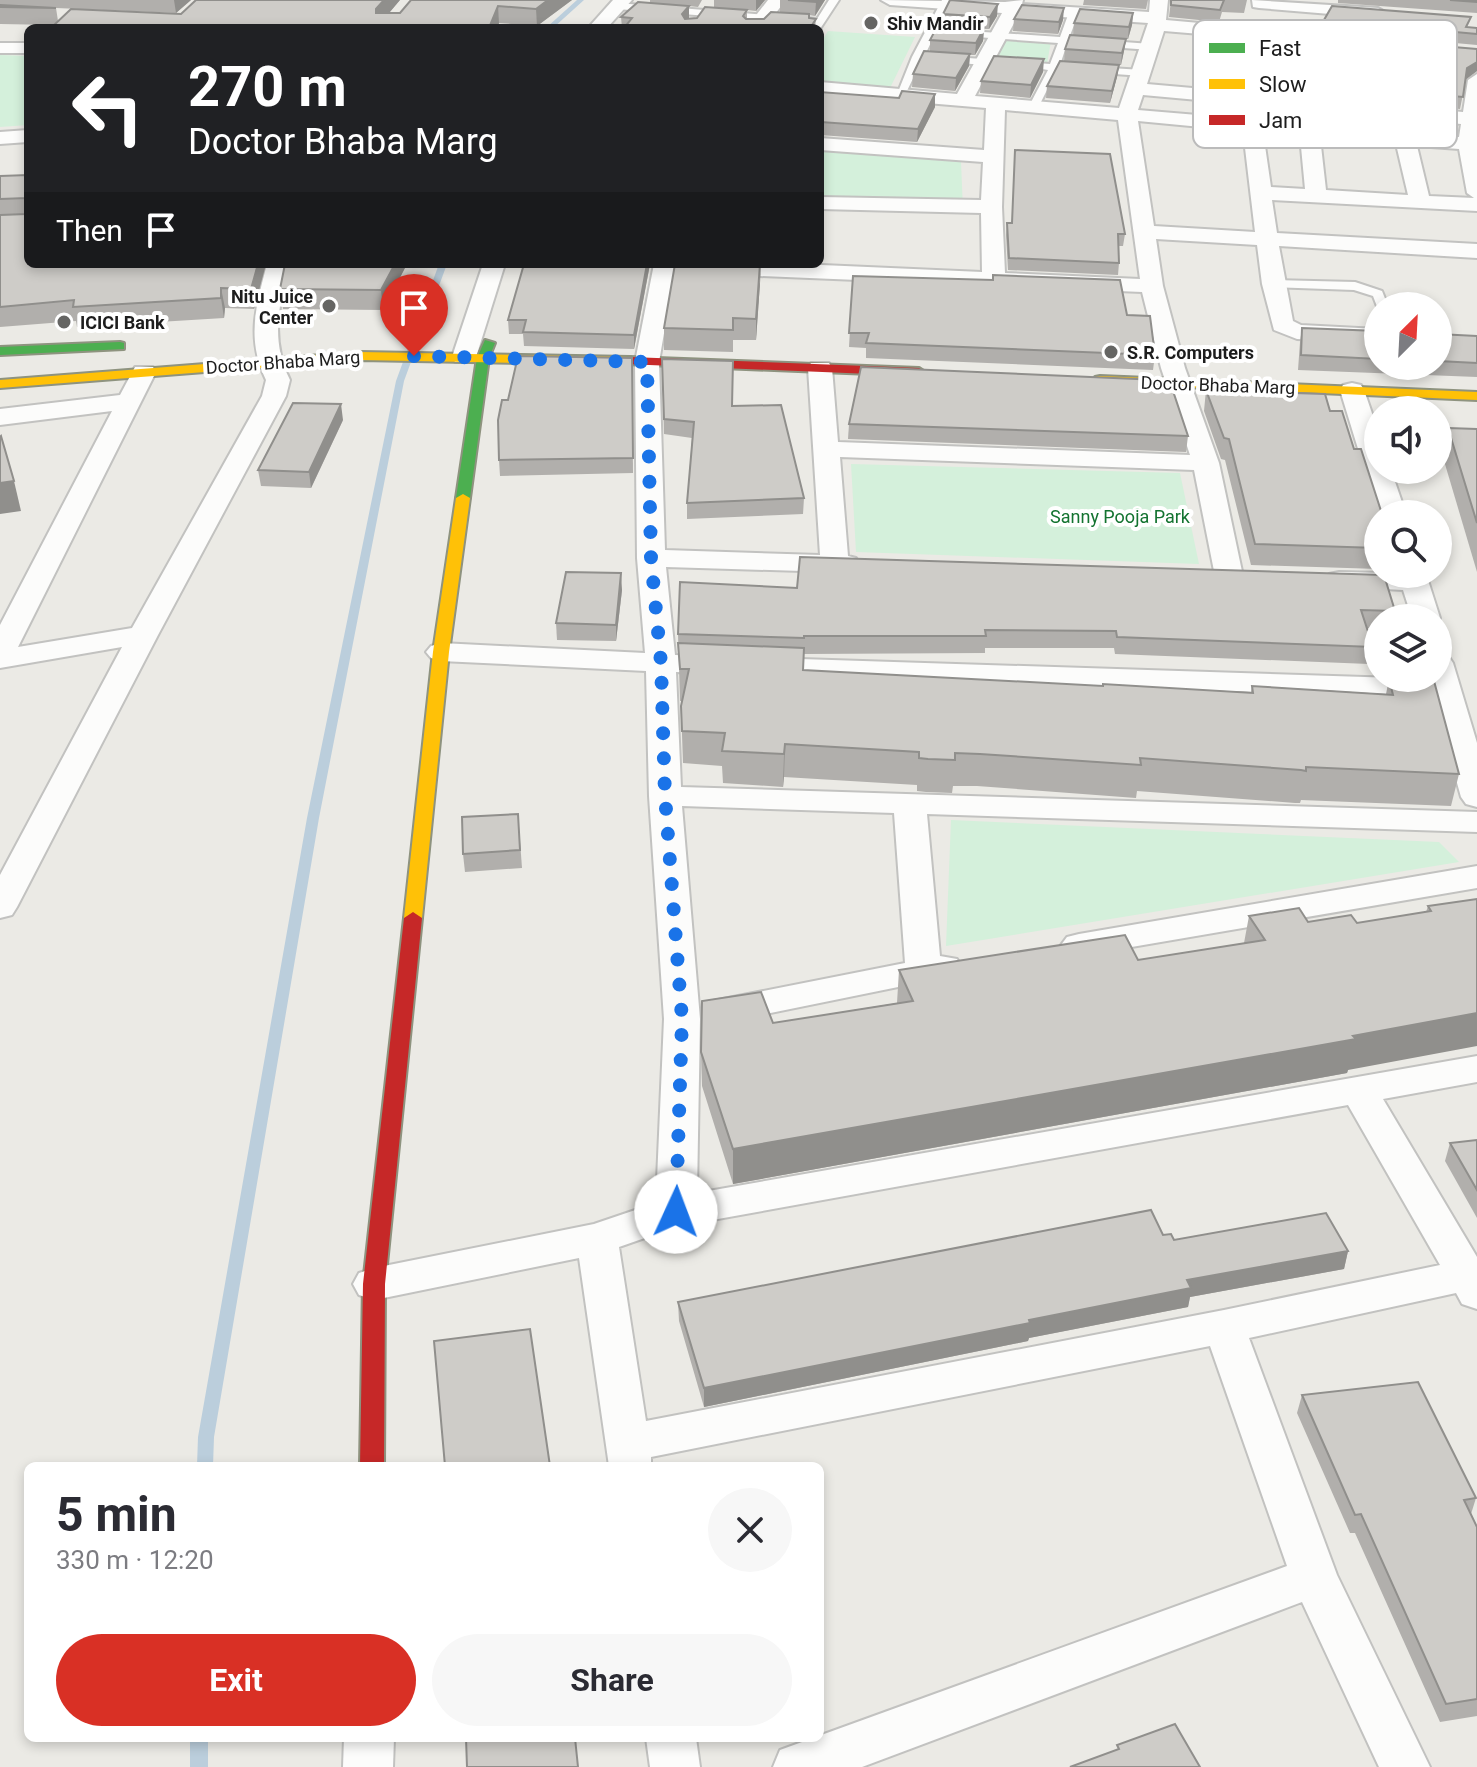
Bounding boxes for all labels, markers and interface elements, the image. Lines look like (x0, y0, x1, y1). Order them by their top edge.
place label: Shiv Mandir (887, 13, 984, 34)
marker: Shiv Mandir (862, 14, 880, 32)
legend (1193, 20, 1457, 148)
text: Fast (1259, 36, 1301, 61)
text: 270 m (188, 54, 347, 120)
icon: left (56, 56, 160, 160)
text: Slow (1259, 72, 1307, 97)
text: Jam (1259, 108, 1302, 133)
text: Doctor Bhaba Marg (188, 121, 498, 163)
icon: arrive (139, 208, 183, 252)
text: Then (56, 213, 123, 248)
pin (380, 274, 448, 356)
place label: Nitu Juice Center (231, 286, 313, 328)
icon: arrive (392, 286, 436, 330)
north arrow (1364, 292, 1452, 380)
map controls (1364, 292, 1452, 692)
marker: Nitu Juice Center (320, 297, 338, 315)
place label: ICICI Bank (80, 312, 165, 333)
marker: ICICI Bank (55, 313, 73, 331)
place label: S.R. Computers (1127, 342, 1254, 363)
marker: S.R. Computers (1102, 343, 1120, 361)
street label: Doctor Bhaba Marg (205, 346, 361, 378)
street label: Doctor Bhaba Marg (1140, 372, 1296, 398)
button: sound (1364, 396, 1452, 484)
button: search (1364, 500, 1452, 588)
park label: Sanny Pooja Park (1050, 506, 1191, 527)
button: layers (1364, 604, 1452, 692)
position arrow (634, 1170, 718, 1254)
text: 5 min (56, 1486, 177, 1543)
button: close (708, 1488, 792, 1572)
text: 330 m · 12:20 (56, 1545, 214, 1575)
button: Exit (56, 1634, 416, 1726)
button: Share (432, 1634, 792, 1726)

